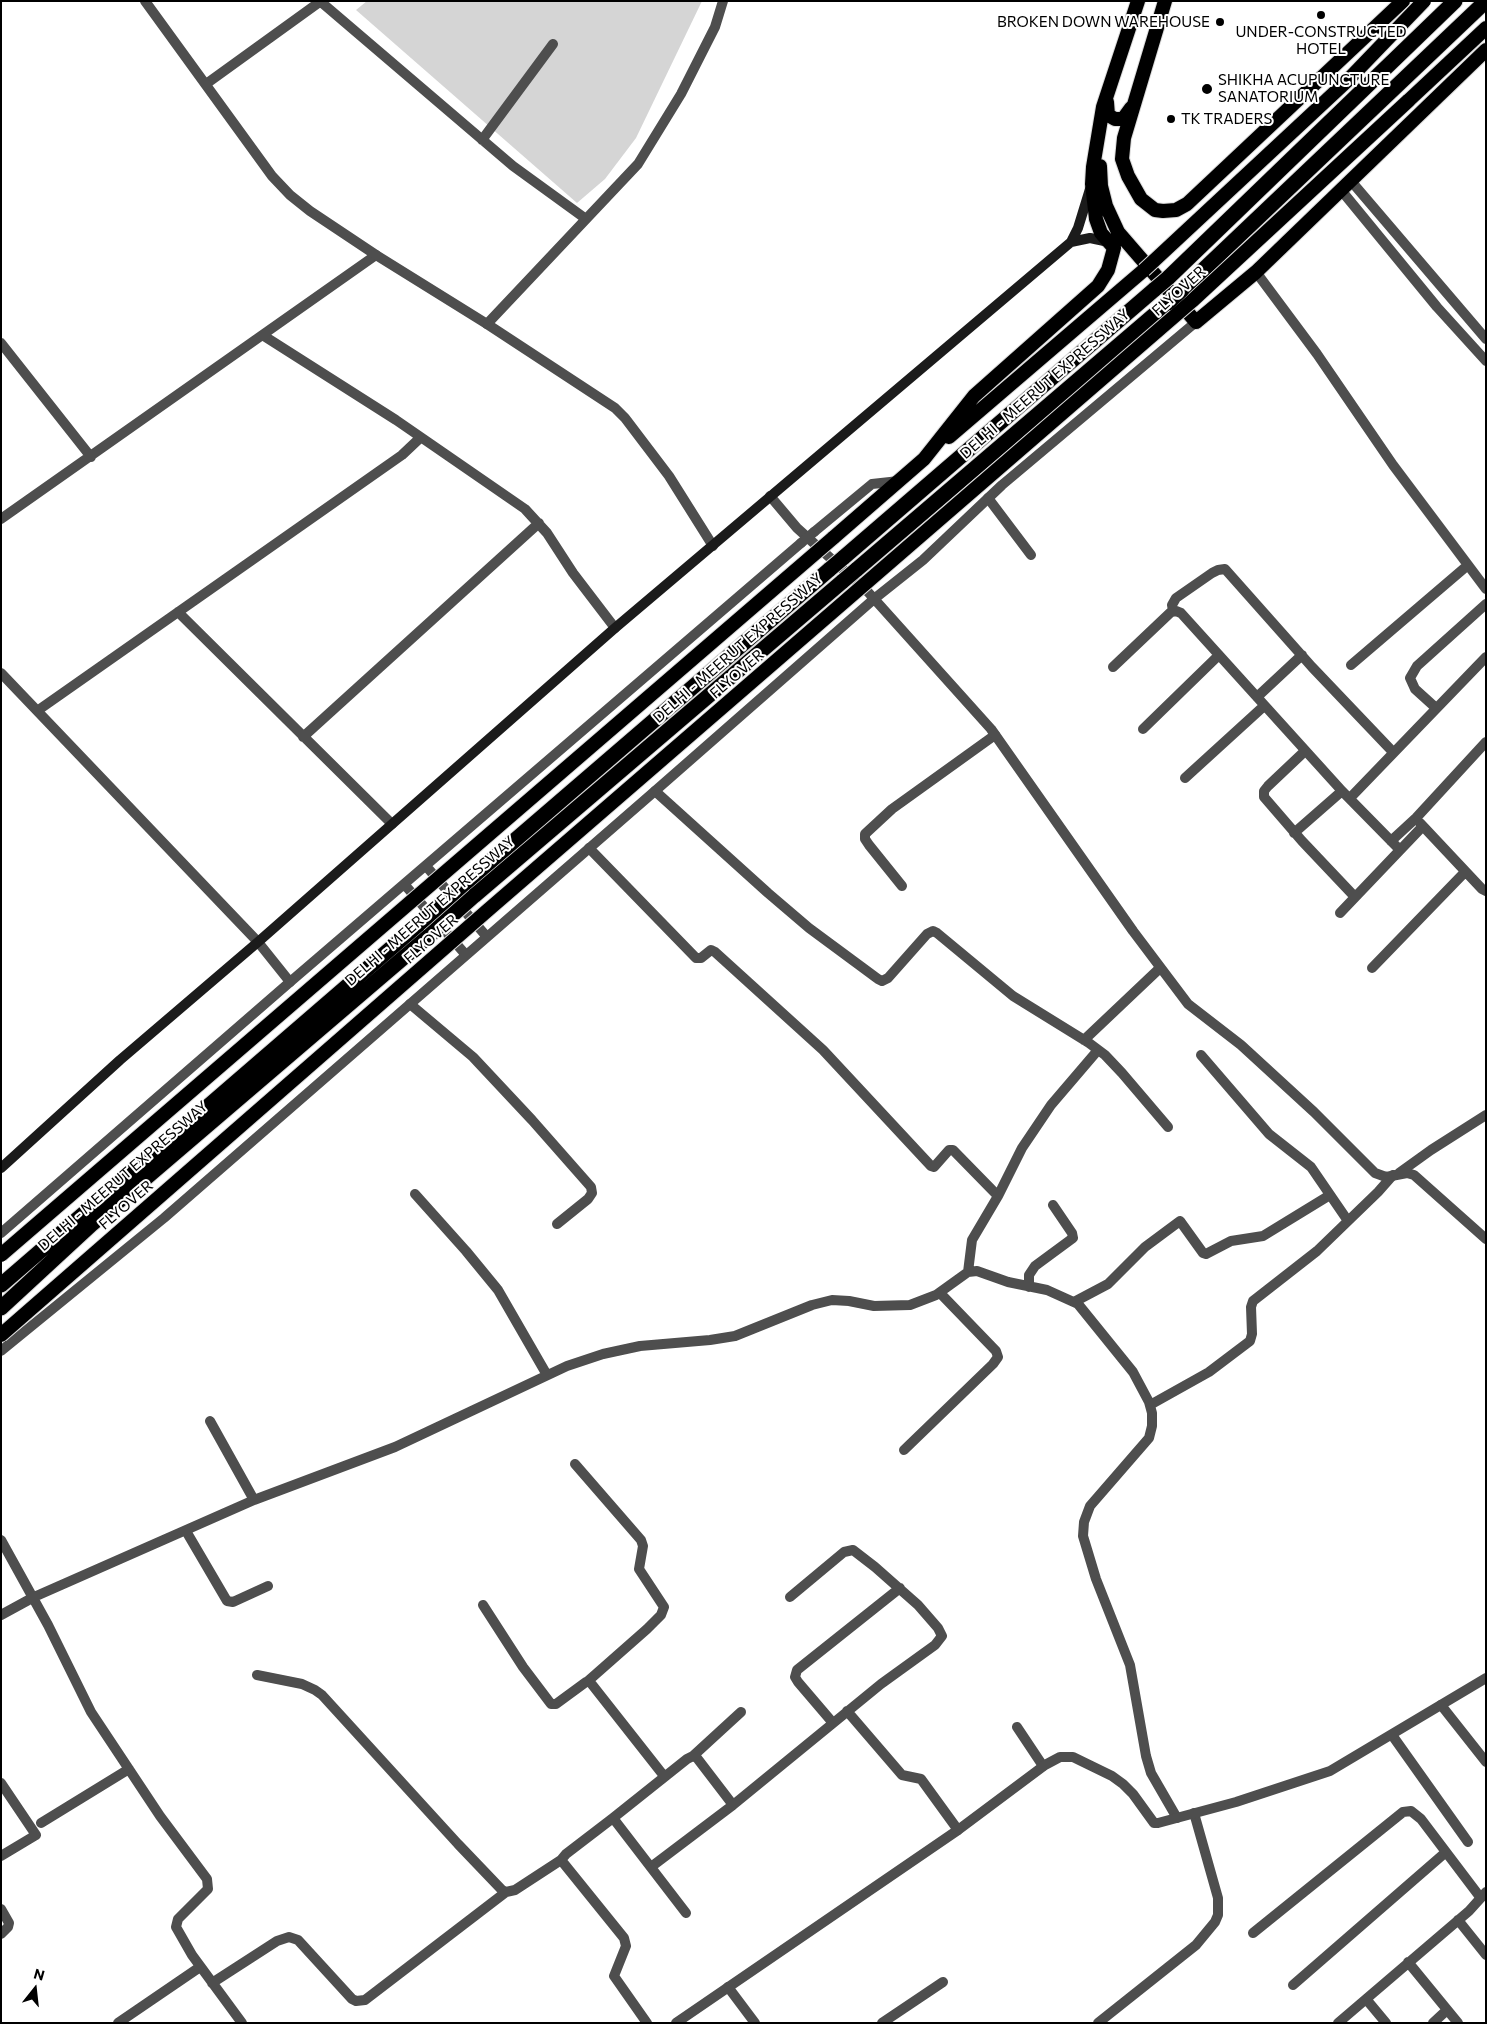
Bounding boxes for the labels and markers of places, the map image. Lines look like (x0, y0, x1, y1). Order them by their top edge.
marker: UNDER-CONSTRUCTED HOTEL (1315, 9, 1327, 21)
place label: BROKEN DOWN WAREHOUSE (997, 13, 1210, 31)
marker: BROKEN DOWN WAREHOUSE (1214, 16, 1226, 28)
place label: UNDER-CONSTRUCTED HOTEL (1235, 23, 1407, 58)
place label: SHIKHA ACUPUNCTURE SANATORIUM (1218, 71, 1389, 106)
marker: SHIKHA ACUPUNCTURE SANATORIUM (1200, 82, 1214, 96)
place label: TK TRADERS (1181, 110, 1272, 128)
marker: TK TRADERS (1165, 113, 1177, 125)

